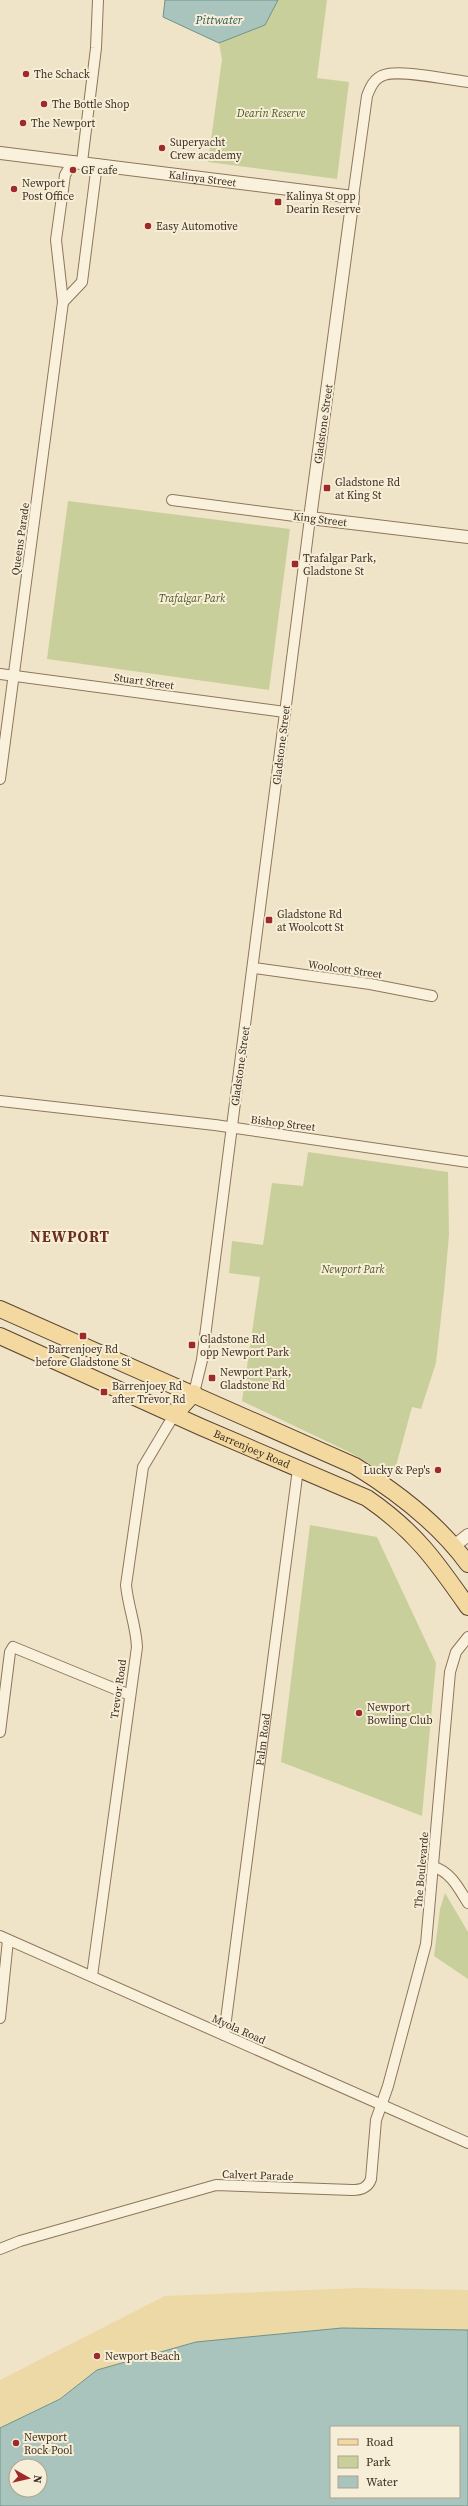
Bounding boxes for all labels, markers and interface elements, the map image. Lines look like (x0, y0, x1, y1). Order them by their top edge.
water label: Pittwater (195, 12, 244, 28)
place label: The Schack (34, 67, 91, 82)
marker: The Schack (21, 69, 31, 79)
place label: The Bottle Shop (52, 97, 129, 112)
marker: The Bottle Shop (39, 99, 49, 109)
park label: Dearin Reserve (236, 106, 306, 121)
place label: The Newport (31, 116, 96, 131)
marker: The Newport (18, 118, 28, 128)
place label: Superyacht Crew academy (170, 135, 242, 163)
marker: Superyacht Crew academy (157, 143, 167, 153)
place label: GF cafe (81, 163, 118, 178)
marker: GF cafe (68, 165, 78, 175)
street label: Kalinya Street (168, 167, 237, 190)
place label: Newport Post Office (22, 176, 74, 204)
marker: Newport Post Office (9, 184, 19, 194)
place label: Kalinya St opp Dearin Reserve (286, 189, 361, 217)
marker: Kalinya St opp Dearin Reserve (273, 197, 283, 207)
place label: Easy Automotive (156, 219, 238, 234)
marker: Easy Automotive (143, 221, 153, 231)
street label: Gladstone Street (310, 383, 337, 465)
place label: Gladstone Rd at King St (335, 475, 401, 503)
marker: Gladstone Rd at King St (322, 483, 332, 493)
street label: Queens Parade (8, 501, 33, 576)
street label: King Street (292, 509, 348, 530)
place label: Trafalgar Park, Gladstone St (303, 551, 376, 579)
marker: Trafalgar Park, Gladstone St (290, 559, 300, 569)
park label: Trafalgar Park (159, 591, 226, 606)
street label: Stuart Street (113, 670, 175, 693)
street label: Gladstone Street (269, 704, 294, 786)
place label: Gladstone Rd at Woolcott St (277, 907, 344, 935)
marker: Gladstone Rd at Woolcott St (264, 915, 274, 925)
street label: Woolcott Street (307, 957, 383, 982)
street label: Gladstone Street (227, 1025, 254, 1107)
street label: Bishop Street (250, 1112, 316, 1135)
district label: NEWPORT (30, 1226, 110, 1247)
park label: Newport Park (320, 1262, 385, 1277)
marker: Barrenjoey Rd before Gladstone St (78, 1331, 88, 1341)
place label: Gladstone Rd opp Newport Park (200, 1332, 290, 1360)
marker: Gladstone Rd opp Newport Park (187, 1340, 197, 1350)
place label: Barrenjoey Rd before Gladstone St (35, 1342, 131, 1370)
place label: Newport Park, Gladstone Rd (220, 1365, 291, 1393)
marker: Newport Park, Gladstone Rd (207, 1373, 217, 1383)
place label: Barrenjoey Rd after Trevor Rd (112, 1379, 186, 1407)
marker: Barrenjoey Rd after Trevor Rd (99, 1387, 109, 1397)
street label: Barrenjoey Road (211, 1426, 293, 1472)
place label: Lucky & Pep's (363, 1463, 430, 1478)
marker: Lucky & Pep's (433, 1465, 443, 1475)
street label: Trevor Road (107, 1658, 130, 1720)
place label: Newport Bowling Club (367, 1700, 433, 1728)
marker: Newport Bowling Club (354, 1708, 364, 1718)
street label: Palm Road (252, 1712, 274, 1767)
street label: The Boulevarde (411, 1831, 432, 1909)
street label: Myola Road (210, 2011, 269, 2048)
street label: Calvert Parade (222, 2167, 294, 2184)
place label: Newport Beach (105, 2349, 181, 2364)
marker: Newport Beach (92, 2351, 102, 2361)
legend (330, 2426, 460, 2498)
place label: Newport Rock Pool (24, 2430, 72, 2458)
text: Road (366, 2434, 393, 2450)
marker: Newport Rock Pool (11, 2438, 21, 2448)
text: Park (366, 2454, 391, 2470)
north arrow (8, 2458, 48, 2498)
text: N (29, 2474, 45, 2484)
text: Water (366, 2474, 398, 2490)

